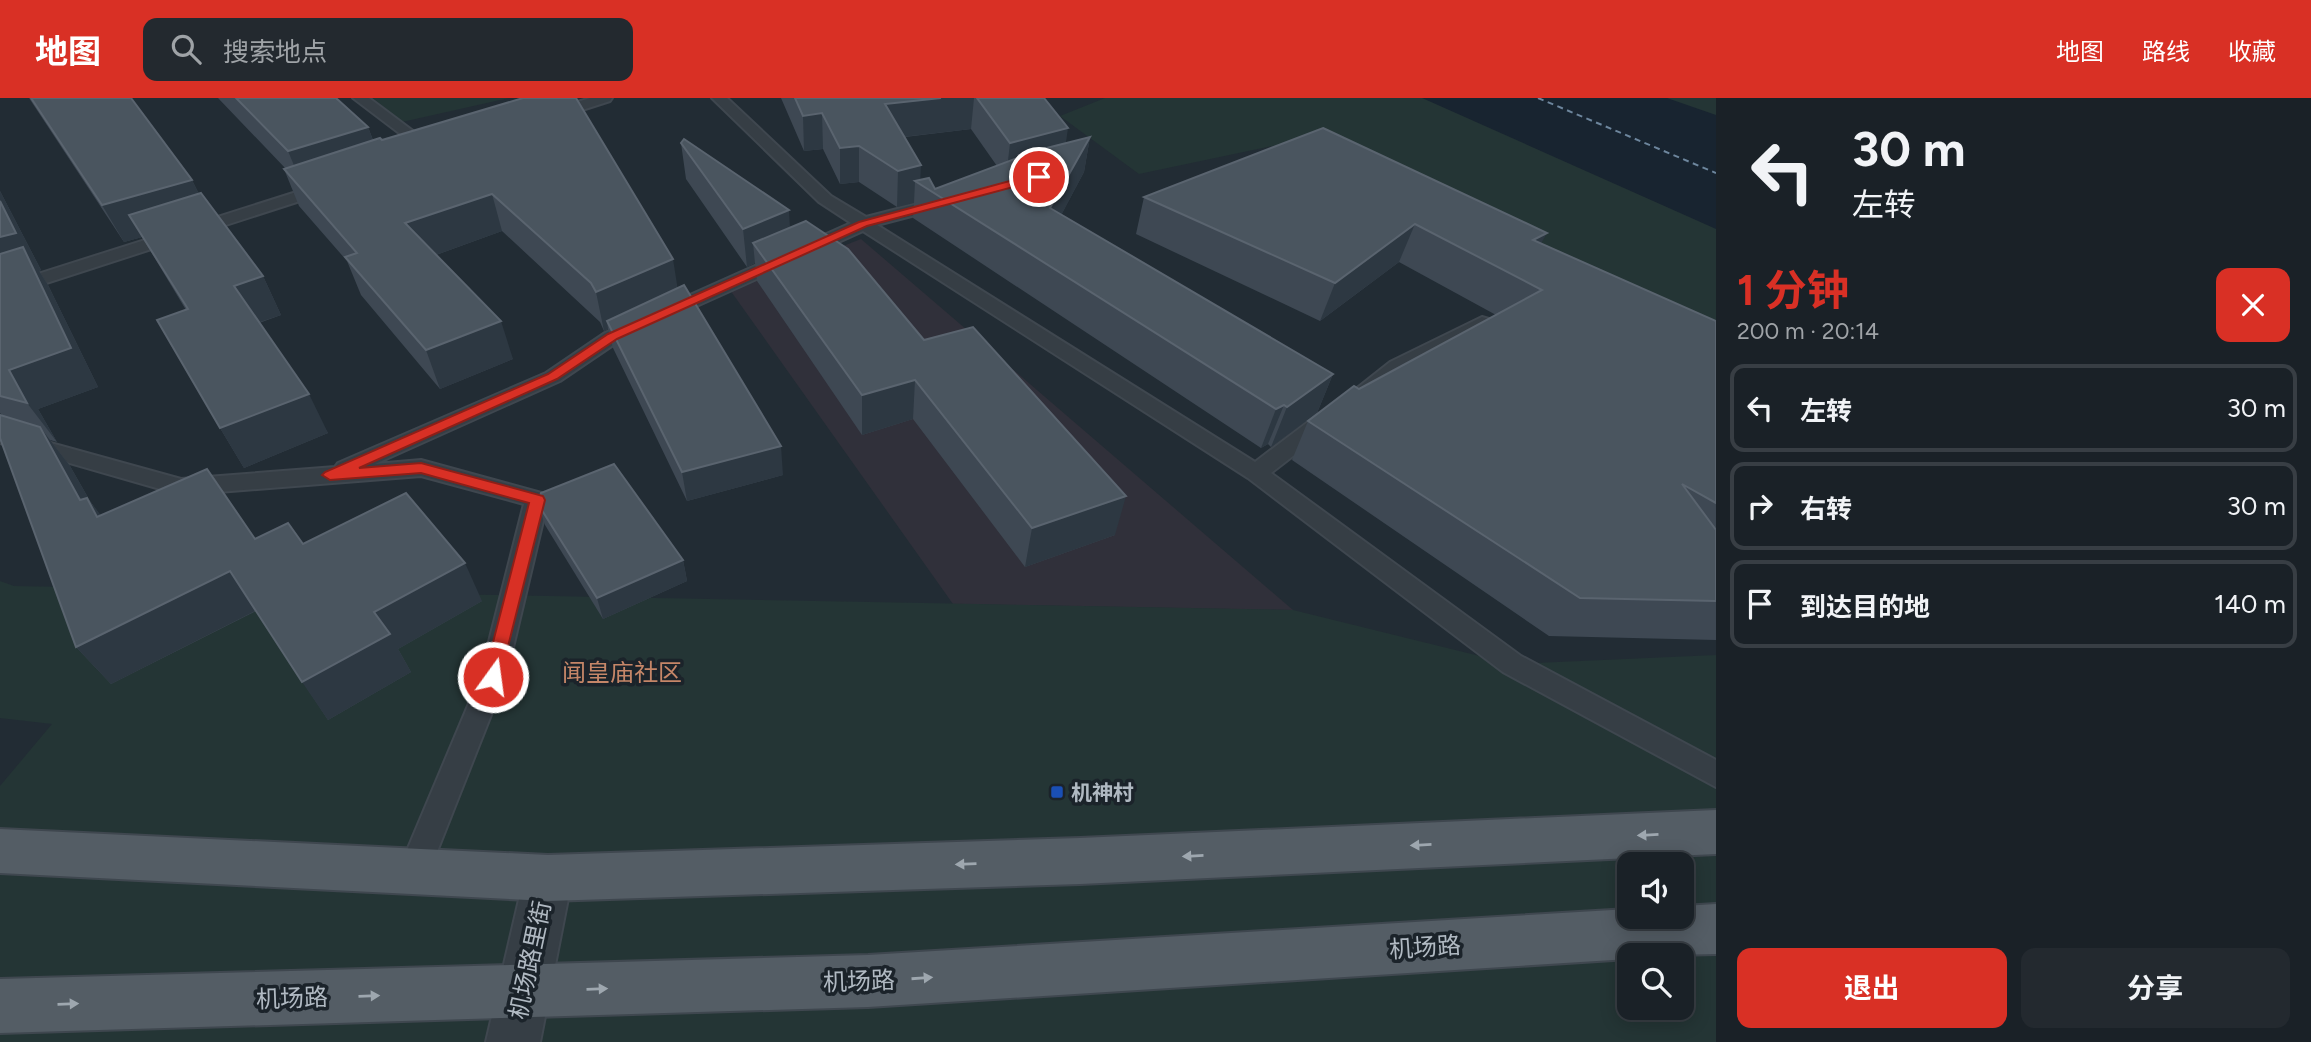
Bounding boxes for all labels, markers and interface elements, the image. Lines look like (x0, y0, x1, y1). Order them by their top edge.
search box (143, 18, 633, 81)
icon: search (167, 30, 205, 68)
text: 地图 (35, 32, 101, 71)
text: 搜索地点 (223, 36, 327, 68)
text: 地图 (2056, 37, 2104, 66)
text: 路线 (2142, 37, 2190, 66)
text: 收藏 (2228, 37, 2276, 66)
text: 30 m (1852, 119, 1965, 178)
icon: left (1737, 126, 1828, 217)
pin (1009, 147, 1069, 207)
icon: arrive (1020, 158, 1058, 196)
text: 左转 (1852, 186, 1916, 224)
text: 1 分钟 (1737, 265, 1849, 316)
button: close (2216, 268, 2290, 342)
text: 200 m · 20:14 (1737, 317, 1879, 345)
icon: left (1741, 389, 1779, 427)
text: 30 m (2227, 392, 2286, 424)
text: 左转 (1800, 395, 1852, 427)
icon: right (1741, 487, 1779, 525)
text: 30 m (2227, 490, 2286, 522)
text: 右转 (1800, 493, 1852, 525)
icon: arrive (1741, 585, 1779, 623)
text: 140 m (2214, 588, 2286, 620)
text: 到达目的地 (1800, 591, 1930, 623)
position arrow (456, 640, 530, 714)
district label: 闻皇庙社区 (562, 658, 682, 687)
place label: 机神村 (1071, 780, 1134, 805)
marker: 机神村 (1049, 784, 1065, 800)
one-way arrow (1637, 829, 1659, 840)
one-way arrow (1409, 840, 1431, 851)
one-way arrow (1182, 850, 1204, 861)
map controls (1617, 852, 1694, 1020)
button: sound (1617, 852, 1694, 929)
one-way arrow (955, 859, 977, 870)
street label: 机场路里街 (503, 898, 557, 1022)
street label: 机场路 (1388, 930, 1462, 964)
button: search (1617, 943, 1694, 1020)
button: 退出 (1737, 948, 2007, 1028)
button: 分享 (2021, 948, 2290, 1028)
street label: 机场路 (823, 965, 895, 997)
one-way arrow (911, 972, 933, 983)
street label: 机场路 (256, 982, 328, 1014)
one-way arrow (586, 984, 608, 995)
one-way arrow (358, 990, 380, 1002)
one-way arrow (57, 999, 79, 1010)

